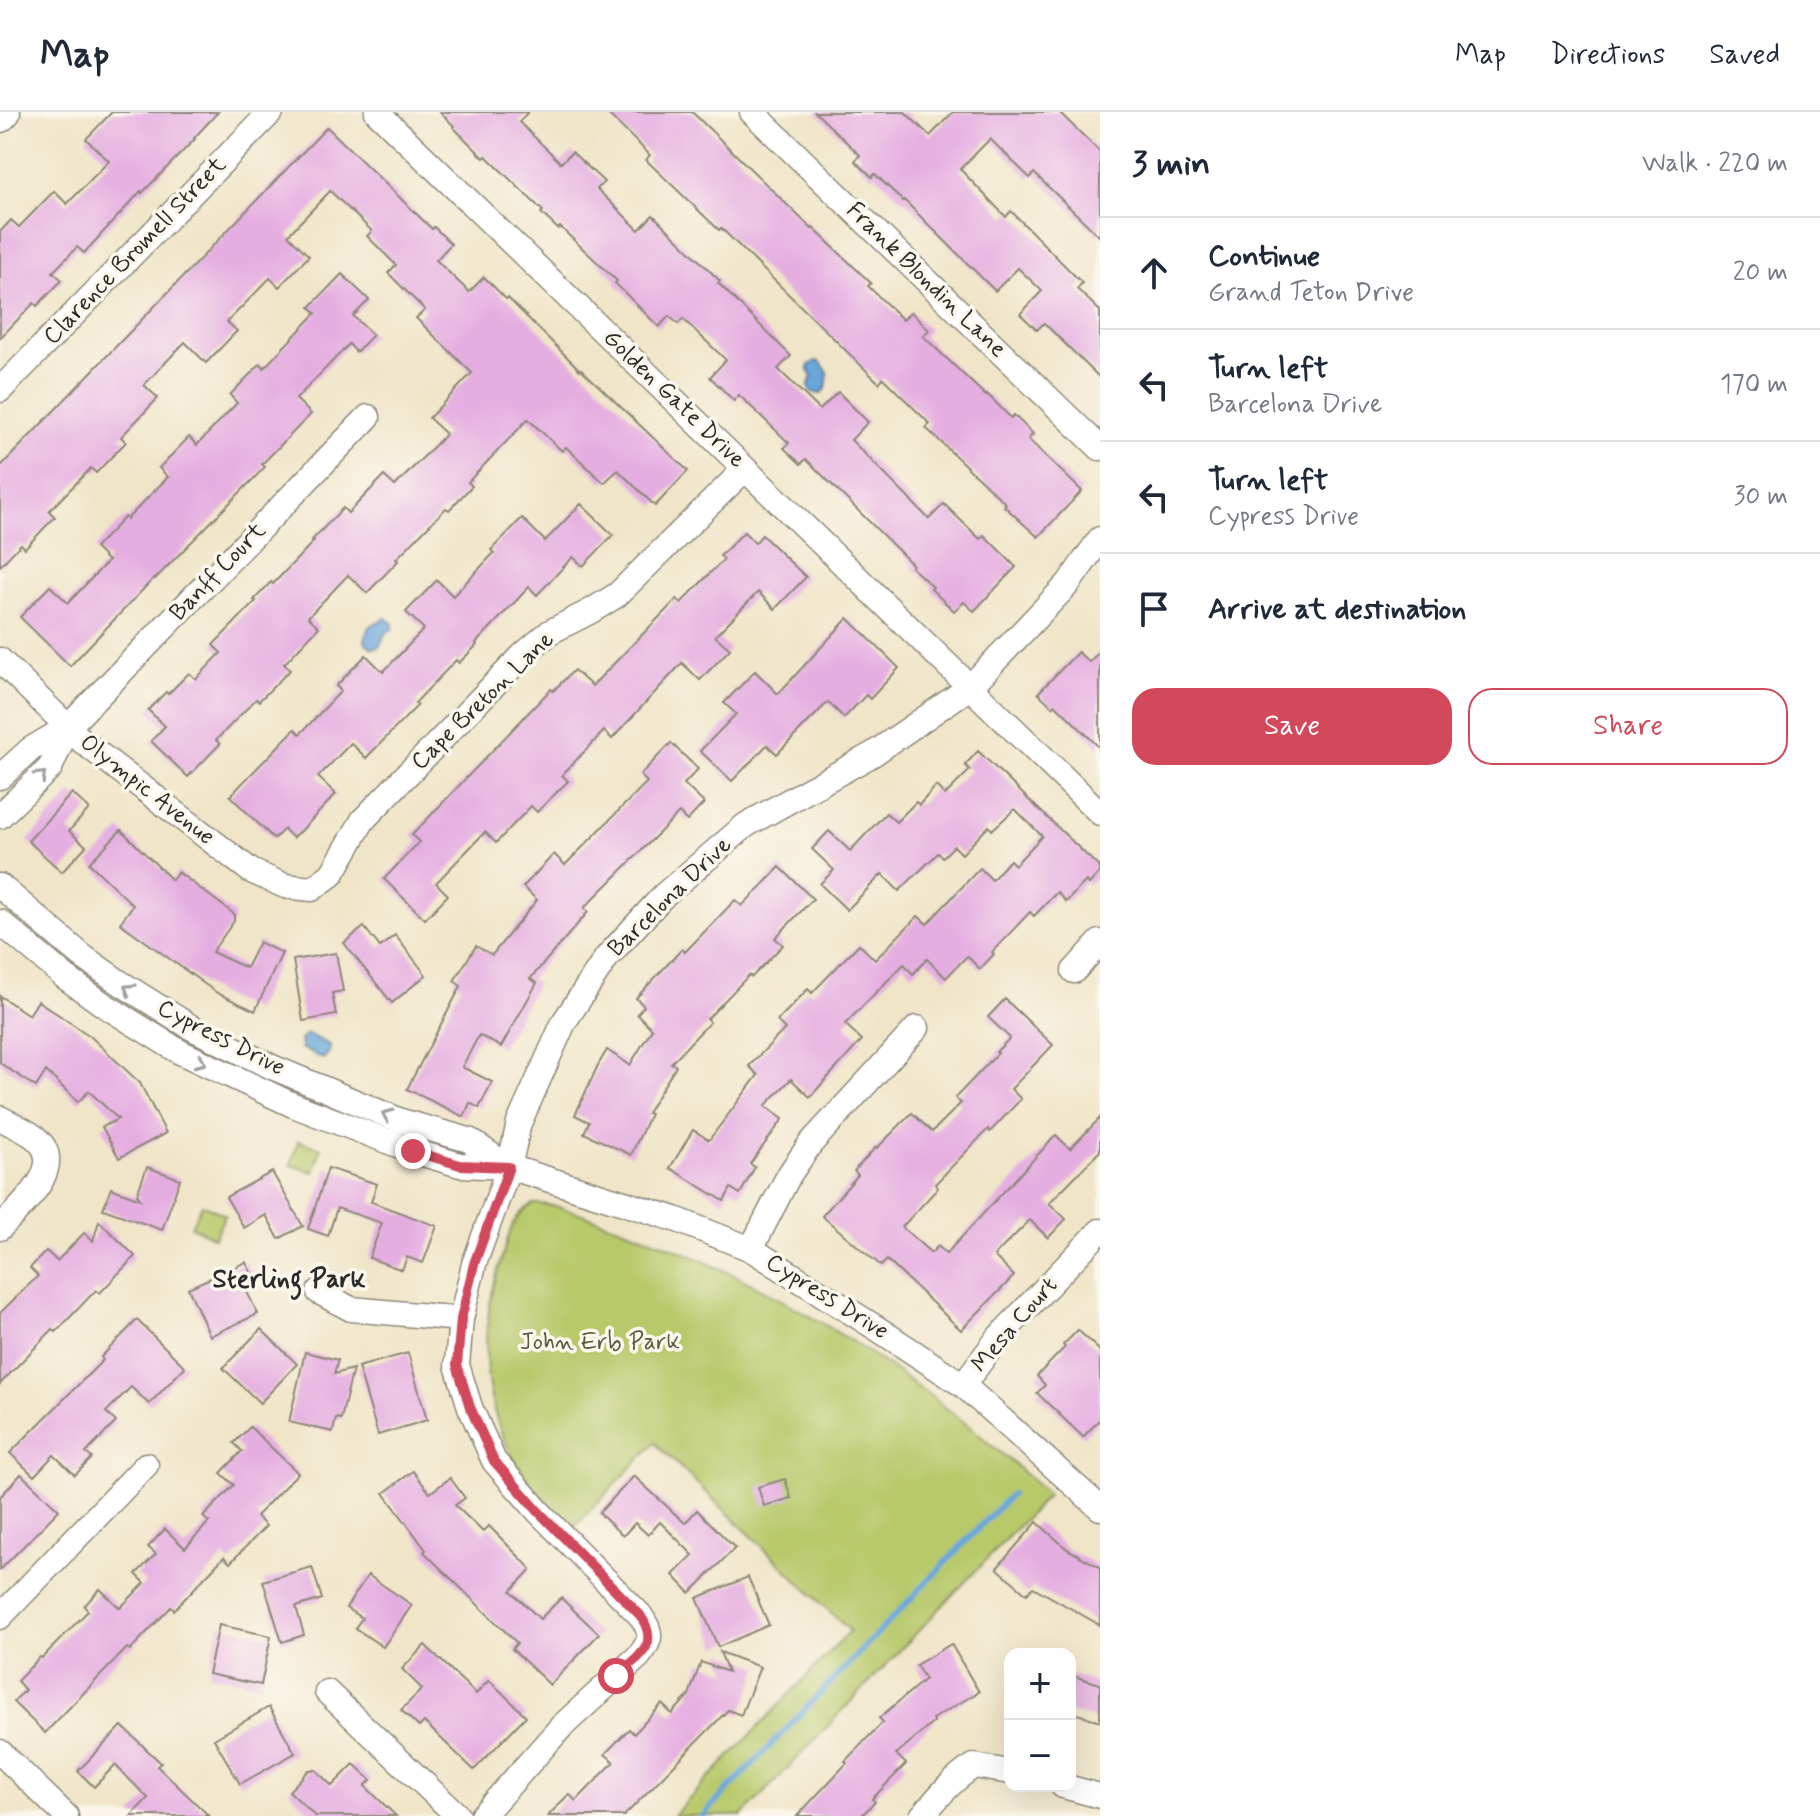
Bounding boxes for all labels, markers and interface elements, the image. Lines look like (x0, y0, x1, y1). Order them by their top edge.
text: Map (40, 31, 110, 80)
text: Map (1455, 37, 1506, 74)
text: Directions (1550, 37, 1665, 74)
text: Saved (1709, 37, 1780, 74)
text: 3 min (1132, 142, 1210, 187)
text: Walk · 220 m (1642, 147, 1788, 181)
street label: Clarence Bromell Street (37, 150, 233, 352)
street label: Frank Blondin Lane (839, 195, 1013, 365)
text: Continue (1208, 237, 1320, 276)
icon: ahead (1132, 251, 1176, 295)
text: 20 m (1733, 256, 1788, 290)
text: Grand Teton Drive (1208, 276, 1414, 310)
street label: Golden Gate Drive (596, 323, 752, 475)
text: Turn left (1208, 349, 1328, 388)
icon: left (1132, 363, 1176, 407)
text: 170 m (1720, 368, 1788, 402)
text: Barcelona Drive (1208, 388, 1382, 422)
text: Turn left (1208, 461, 1328, 500)
icon: left (1132, 475, 1176, 519)
text: 30 m (1734, 480, 1788, 514)
text: Cypress Drive (1208, 500, 1359, 534)
street label: Banff Court (163, 516, 273, 628)
icon: arrive (1132, 587, 1176, 631)
text: Arrive at destination (1208, 590, 1466, 629)
street label: Cape Breton Lane (405, 625, 561, 777)
button: Save (1132, 688, 1452, 765)
button: Share (1468, 688, 1788, 765)
street label: Olympic Avenue (73, 728, 221, 852)
one-way arrow (32, 771, 46, 785)
street label: Barcelona Drive (601, 830, 739, 964)
one-way arrow (123, 983, 138, 998)
street label: Cypress Drive (152, 993, 290, 1083)
one-way arrow (193, 1052, 208, 1068)
one-way arrow (381, 1108, 395, 1125)
route end (395, 1133, 431, 1169)
street label: Cypress Drive (760, 1247, 894, 1347)
district label: Sterling Park (213, 1263, 366, 1300)
street label: Mesa Court (965, 1271, 1065, 1379)
park label: John Erb Park (520, 1327, 680, 1358)
map controls (1004, 1648, 1076, 1792)
button: + (1004, 1648, 1076, 1720)
route start (598, 1658, 634, 1694)
button: − (1004, 1720, 1076, 1792)

